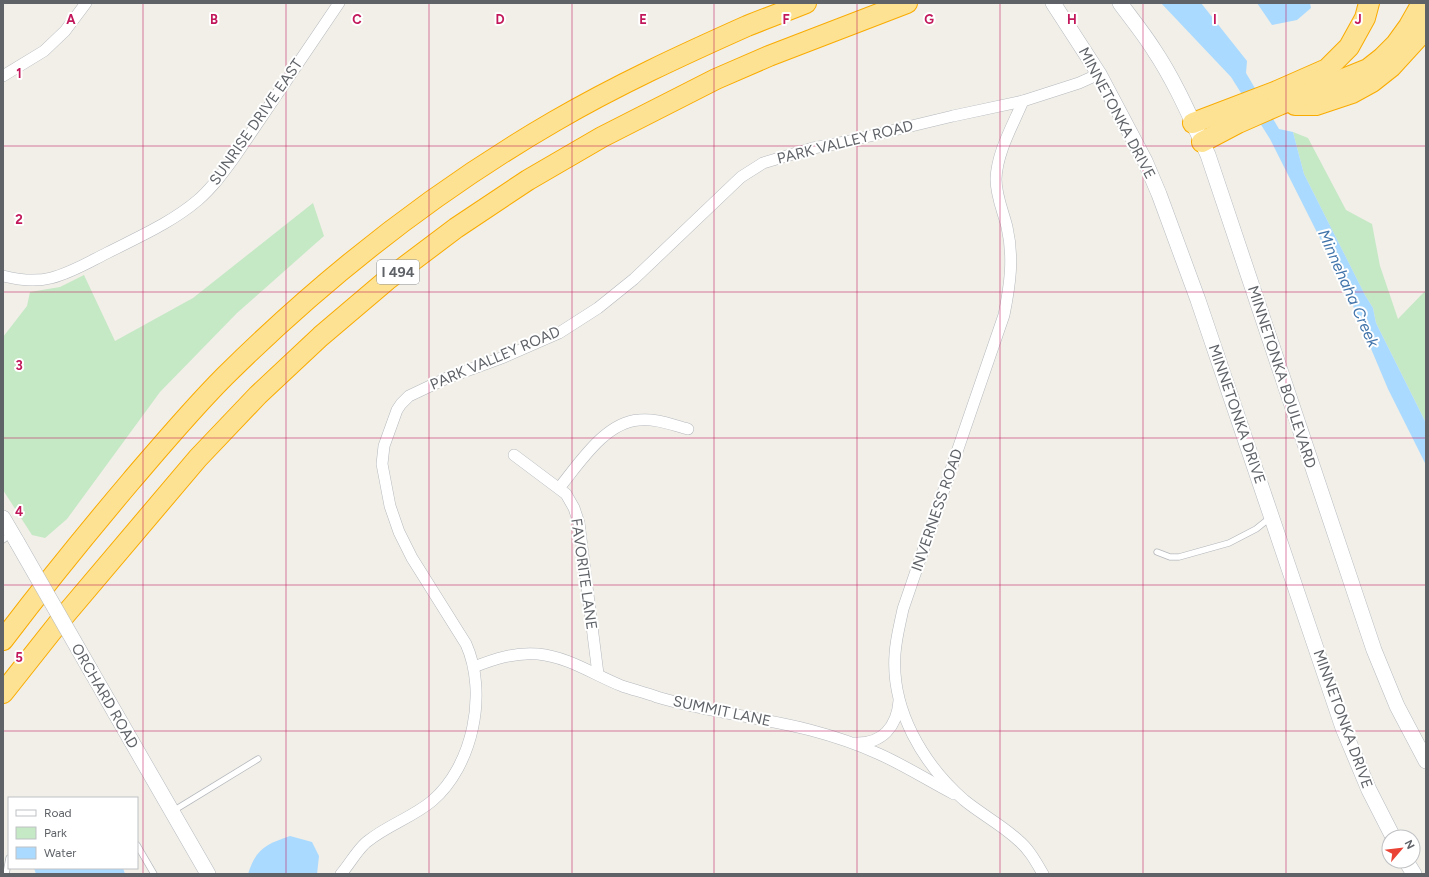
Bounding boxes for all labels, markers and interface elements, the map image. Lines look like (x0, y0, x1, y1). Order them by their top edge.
text: A (66, 12, 76, 27)
text: B (210, 12, 218, 27)
text: C (352, 12, 362, 27)
text: D (495, 12, 505, 27)
text: E (639, 12, 647, 27)
text: F (782, 12, 790, 27)
text: G (924, 12, 934, 27)
text: H (1067, 12, 1077, 27)
text: I (1213, 12, 1217, 27)
text: J (1354, 12, 1362, 27)
street label: MINNETONKA DRIVE (1075, 44, 1159, 182)
street label: SUNRISE DRIVE EAST (206, 55, 307, 189)
text: 1 (16, 66, 22, 81)
street label: PARK VALLEY ROAD (775, 116, 915, 168)
text: 2 (15, 212, 23, 227)
water label: Minnehaha Creek (1314, 226, 1383, 351)
road number: I 494 (377, 260, 419, 284)
street label: MINNETONKA BOULEVARD (1244, 283, 1320, 471)
street label: PARK VALLEY ROAD (427, 322, 563, 394)
street label: MINNETONKA DRIVE (1205, 342, 1269, 486)
text: 3 (15, 358, 23, 373)
street label: INVERNESS ROAD (908, 446, 966, 574)
text: 4 (15, 504, 23, 519)
street label: FAVORITE LANE (567, 517, 601, 631)
street label: ORCHARD ROAD (68, 640, 142, 752)
street label: MINNETONKA DRIVE (1309, 647, 1377, 791)
text: 5 (15, 650, 23, 665)
street label: SUMMIT LANE (671, 692, 773, 730)
legend (8, 797, 138, 869)
text: Road (44, 806, 72, 820)
text: Park (44, 826, 67, 840)
north arrow (1381, 829, 1421, 869)
text: N (1402, 838, 1417, 851)
text: Water (44, 846, 76, 860)

